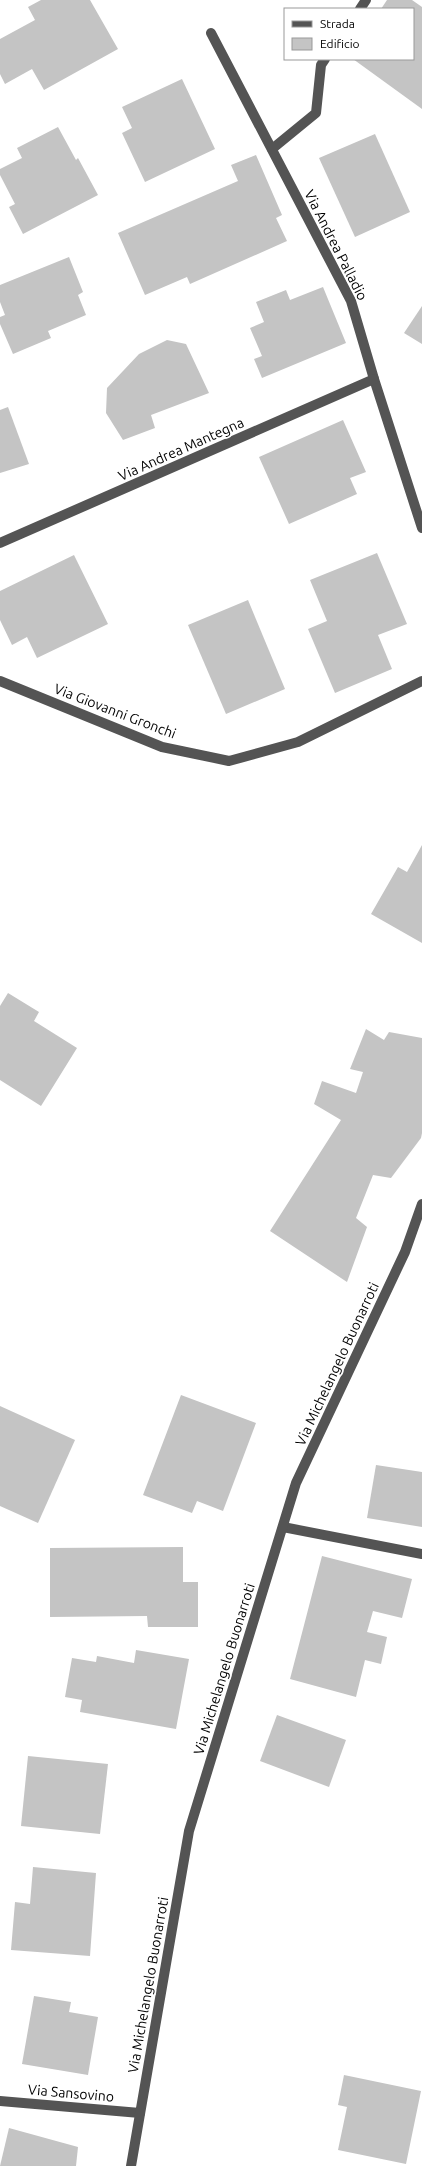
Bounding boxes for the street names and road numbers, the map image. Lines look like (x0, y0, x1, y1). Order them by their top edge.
street label: Via Andrea Palladio (301, 187, 371, 303)
street label: Via Andrea Mantegna (116, 414, 246, 484)
street label: Via Giovanni Gronchi (52, 680, 178, 742)
street label: Via Michelangelo Buonarroti (292, 1280, 382, 1448)
street label: Via Michelangelo Buonarroti (190, 1581, 258, 1757)
street label: Via Michelangelo Buonarroti (125, 1896, 171, 2074)
street label: Via Sansovino (27, 2081, 115, 2105)

